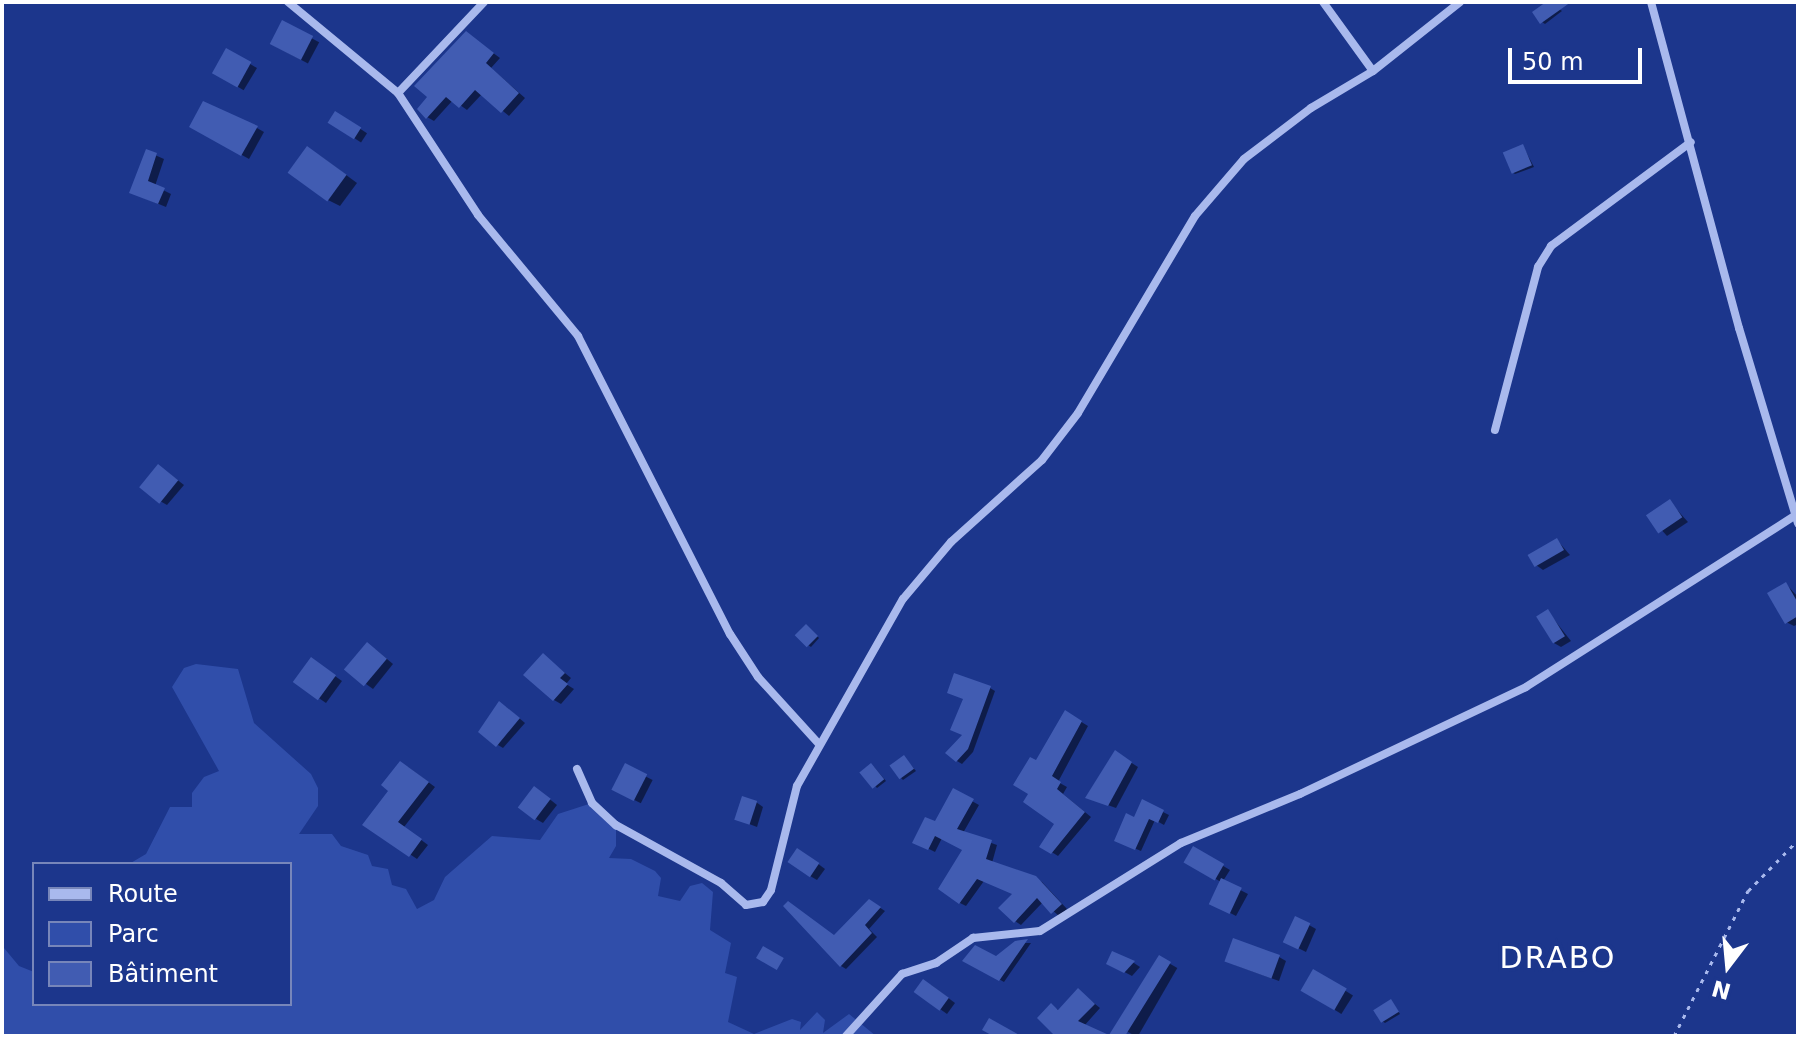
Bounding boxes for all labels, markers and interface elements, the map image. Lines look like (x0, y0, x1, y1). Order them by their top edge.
scale bar (1512, 32, 1646, 82)
text: 50 m (1522, 48, 1584, 76)
legend (32, 862, 292, 1006)
text: Route (108, 880, 178, 908)
text: Parc (108, 920, 159, 948)
north arrow (1688, 926, 1768, 1006)
district label: DRABO (1500, 940, 1616, 976)
text: Bâtiment (108, 960, 218, 988)
text: N (1709, 975, 1734, 1004)

